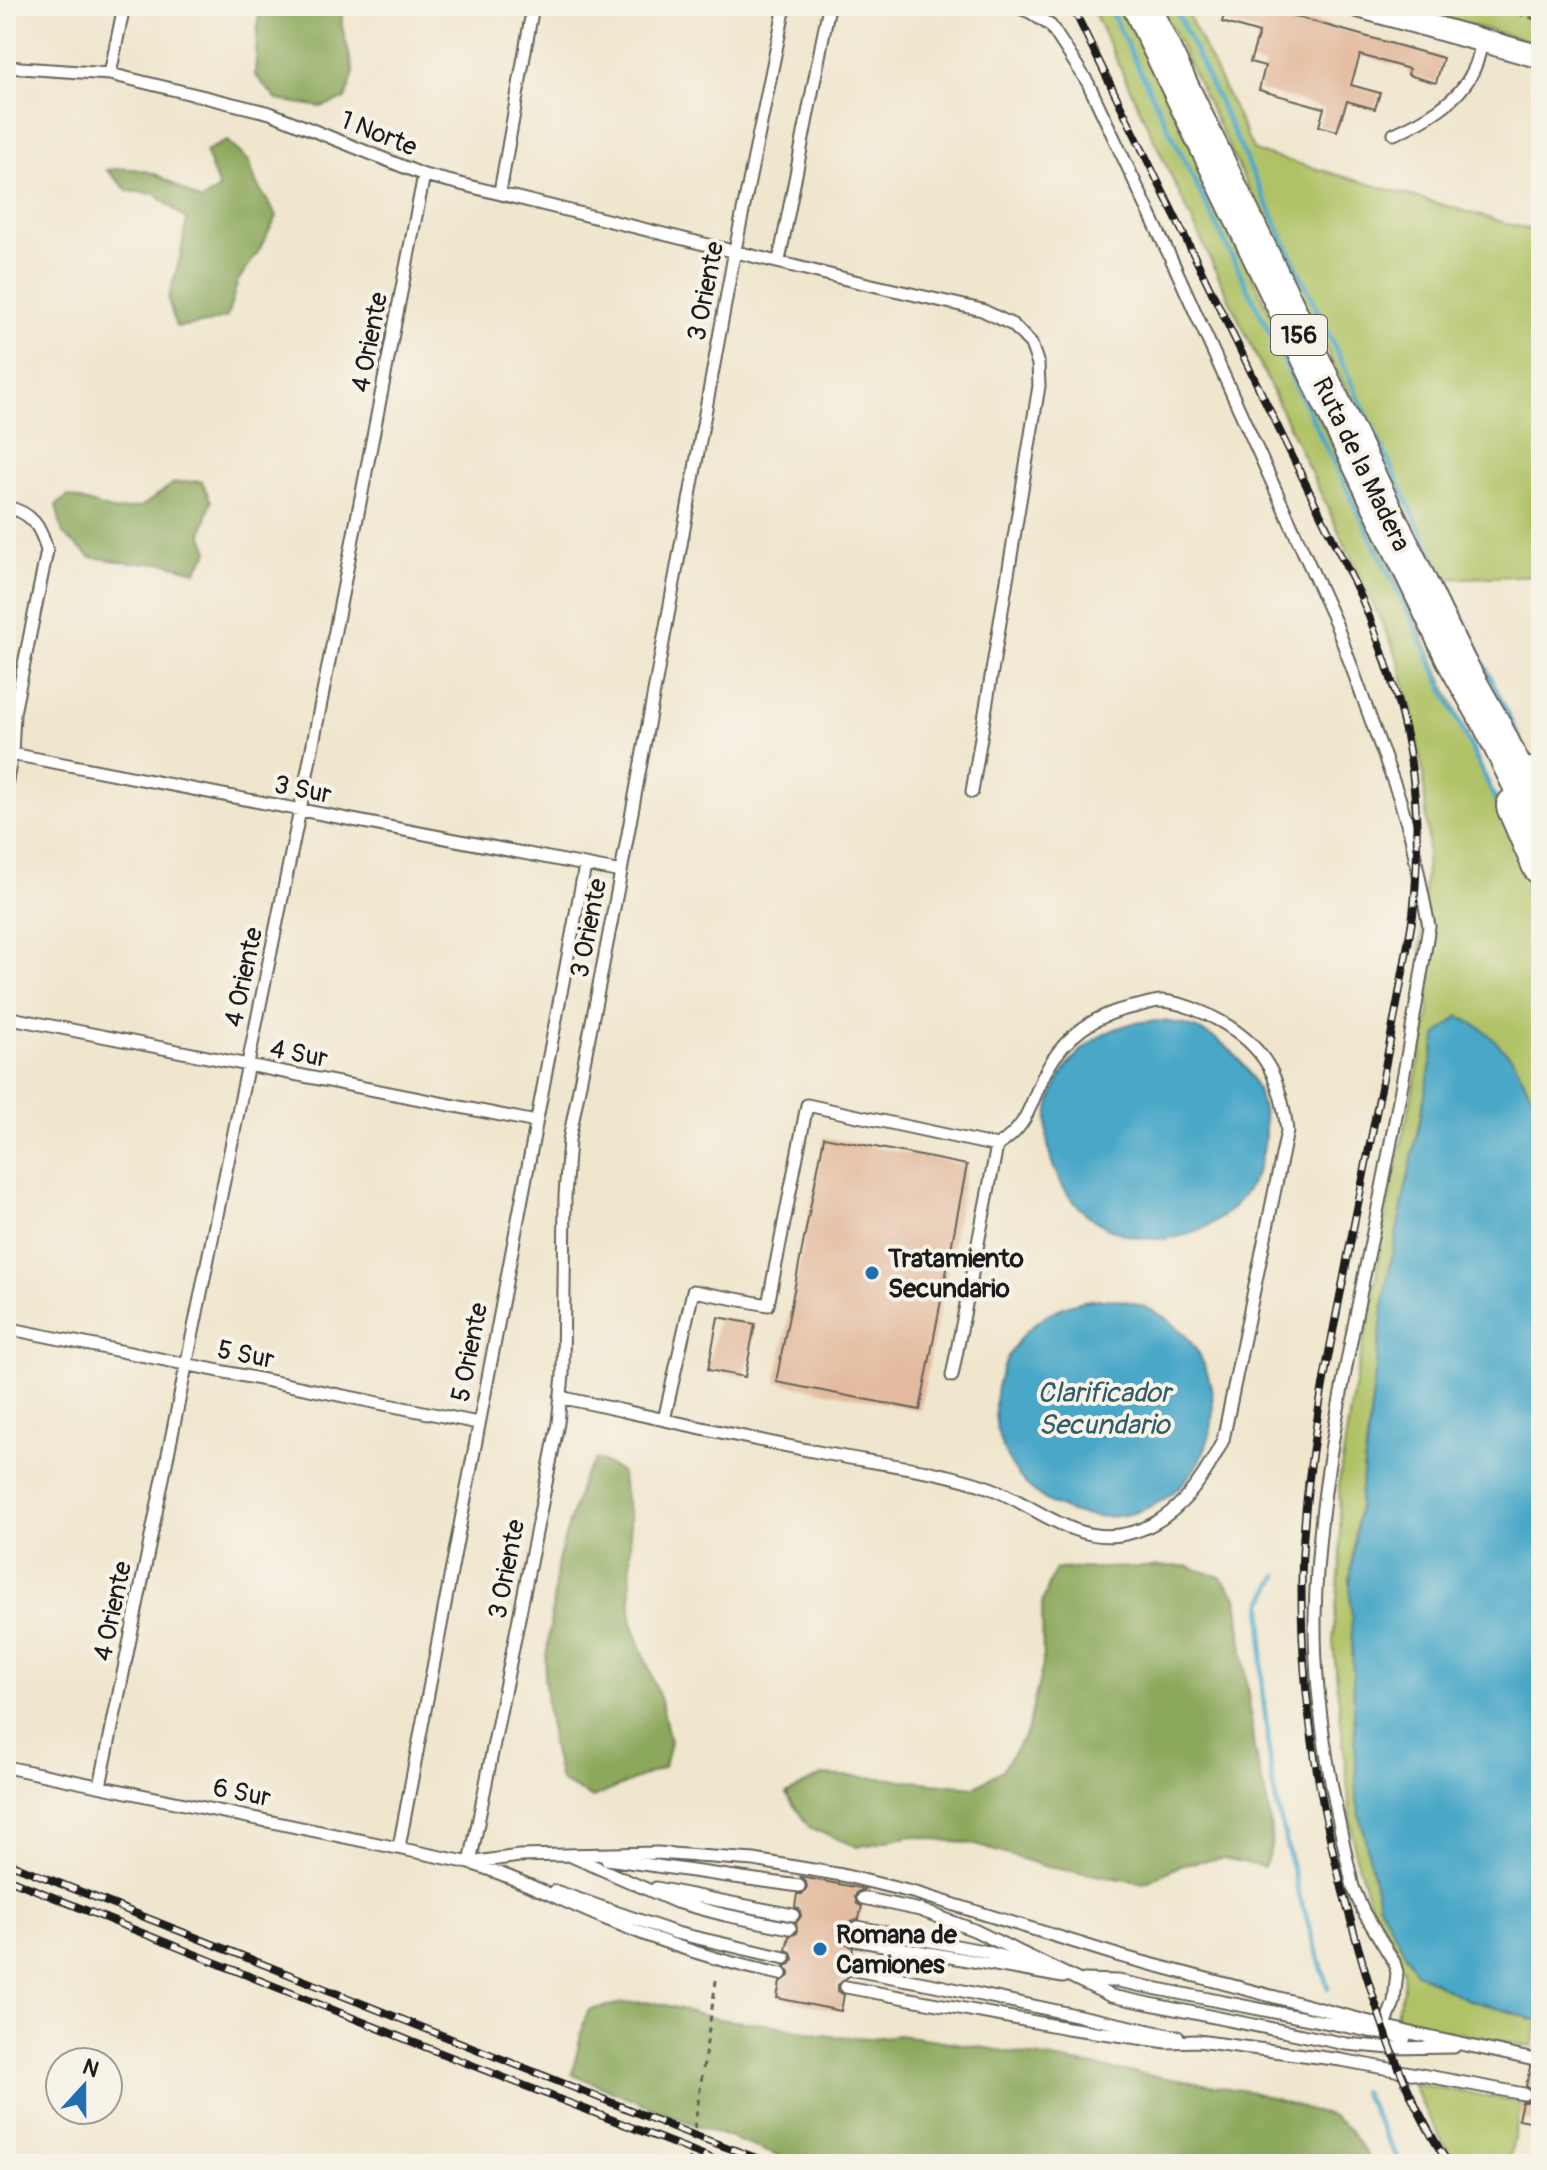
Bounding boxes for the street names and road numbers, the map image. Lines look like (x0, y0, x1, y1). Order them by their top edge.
street label: 1 Norte (336, 104, 422, 164)
street label: 3 Oriente (681, 239, 731, 344)
street label: 4 Oriente (345, 289, 395, 395)
road number: 156 (1271, 315, 1327, 355)
street label: Ruta de la Madera (1305, 372, 1417, 557)
street label: 3 Sur (271, 769, 335, 811)
street label: 3 Oriente (564, 876, 614, 981)
street label: 4 Oriente (218, 924, 270, 1030)
street label: 4 Sur (267, 1033, 331, 1075)
street label: 5 Oriente (445, 1300, 495, 1404)
street label: 5 Sur (215, 1334, 278, 1376)
street label: 3 Oriente (482, 1517, 532, 1622)
street label: 4 Oriente (87, 1558, 139, 1664)
street label: 6 Sur (210, 1772, 274, 1814)

